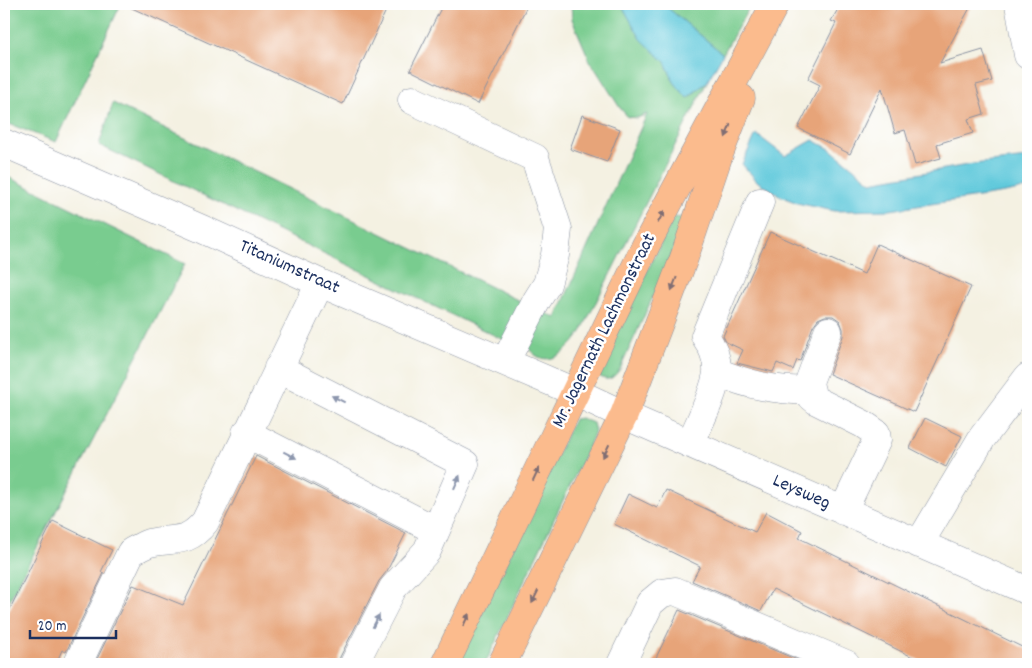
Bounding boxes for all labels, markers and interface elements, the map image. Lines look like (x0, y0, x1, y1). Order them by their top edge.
one-way arrow (724, 124, 732, 139)
one-way arrow (656, 210, 665, 224)
street label: Mr. Jagernath Lachmonstraat (546, 229, 664, 433)
street label: Titaniumstraat (234, 234, 344, 302)
one-way arrow (670, 277, 678, 292)
one-way arrow (331, 395, 346, 403)
one-way arrow (602, 443, 610, 458)
one-way arrow (283, 451, 297, 459)
one-way arrow (532, 466, 540, 481)
street label: Leysweg (768, 468, 834, 518)
one-way arrow (454, 475, 462, 489)
one-way arrow (531, 590, 539, 604)
scale bar (30, 608, 116, 640)
one-way arrow (372, 613, 380, 628)
one-way arrow (462, 613, 470, 627)
text: 20 m (38, 616, 66, 638)

